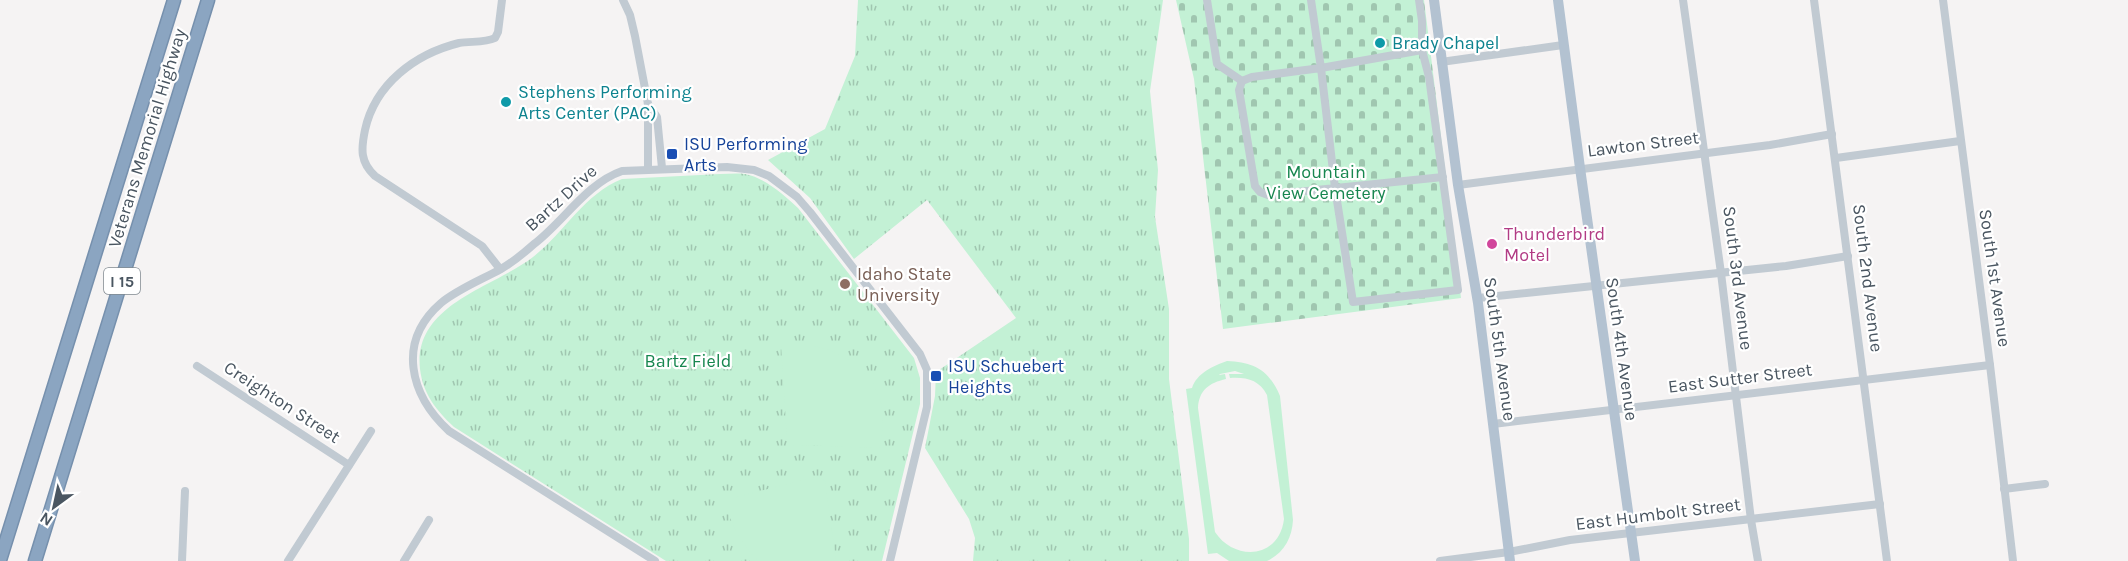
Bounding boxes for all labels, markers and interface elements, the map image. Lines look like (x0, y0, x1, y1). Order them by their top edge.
street label: Veterans Memorial Highway (103, 25, 191, 250)
place label: Brady Chapel (1392, 32, 1500, 54)
marker: Brady Chapel (1373, 36, 1387, 50)
place label: Stephens Performing Arts Center (PAC) (518, 81, 692, 124)
marker: Stephens Performing Arts Center (PAC) (499, 95, 513, 109)
street label: Lawton Street (1586, 126, 1700, 162)
place label: ISU Performing Arts (684, 133, 807, 176)
marker: ISU Performing Arts (665, 147, 679, 161)
street label: Bartz Drive (520, 160, 602, 236)
park label: Mountain View Cemetery (1266, 161, 1386, 204)
street label: South 2nd Avenue (1848, 203, 1888, 353)
street label: South 3rd Avenue (1718, 205, 1758, 351)
street label: South 1st Avenue (1974, 208, 2016, 348)
place label: Thunderbird Motel (1504, 223, 1605, 266)
marker: Thunderbird Motel (1485, 237, 1499, 251)
place label: Idaho State University (857, 263, 951, 306)
road number: I 15 (104, 268, 140, 294)
street label: South 5th Avenue (1479, 276, 1521, 422)
street label: South 4th Avenue (1601, 276, 1643, 422)
marker: Idaho State University (838, 277, 852, 291)
park label: Bartz Field (645, 350, 731, 372)
place label: ISU Schuebert Heights (948, 355, 1065, 398)
street label: Creighton Street (220, 356, 345, 448)
street label: East Sutter Street (1667, 358, 1814, 398)
marker: ISU Schuebert Heights (929, 369, 943, 383)
north arrow (24, 477, 84, 537)
street label: East Humbolt Street (1574, 493, 1742, 535)
text: N (36, 508, 56, 530)

